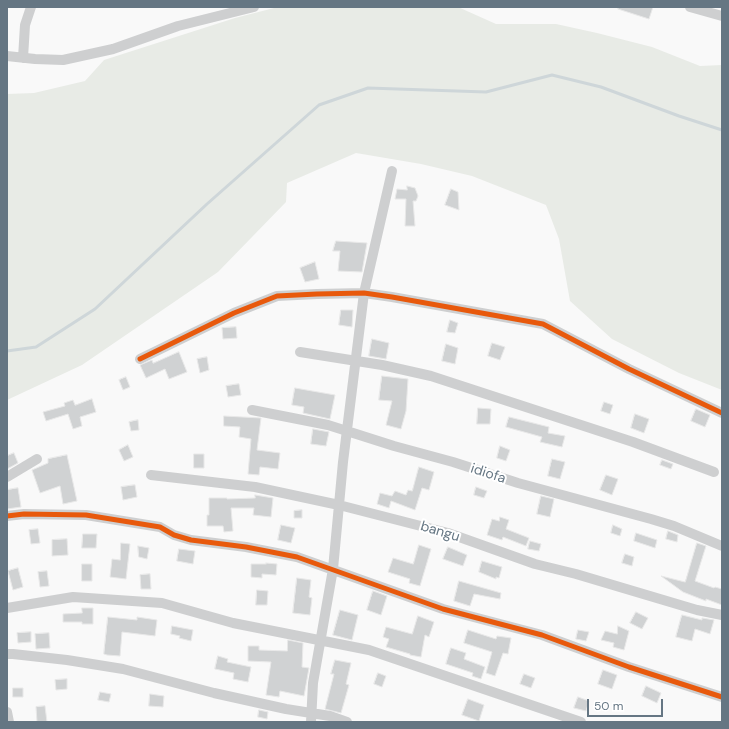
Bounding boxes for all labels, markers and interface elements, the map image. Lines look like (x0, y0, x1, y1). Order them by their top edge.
street label: idiofa (468, 460, 508, 488)
street label: bangu (418, 518, 462, 546)
scale bar (589, 691, 665, 717)
text: 50 m (594, 698, 623, 714)

